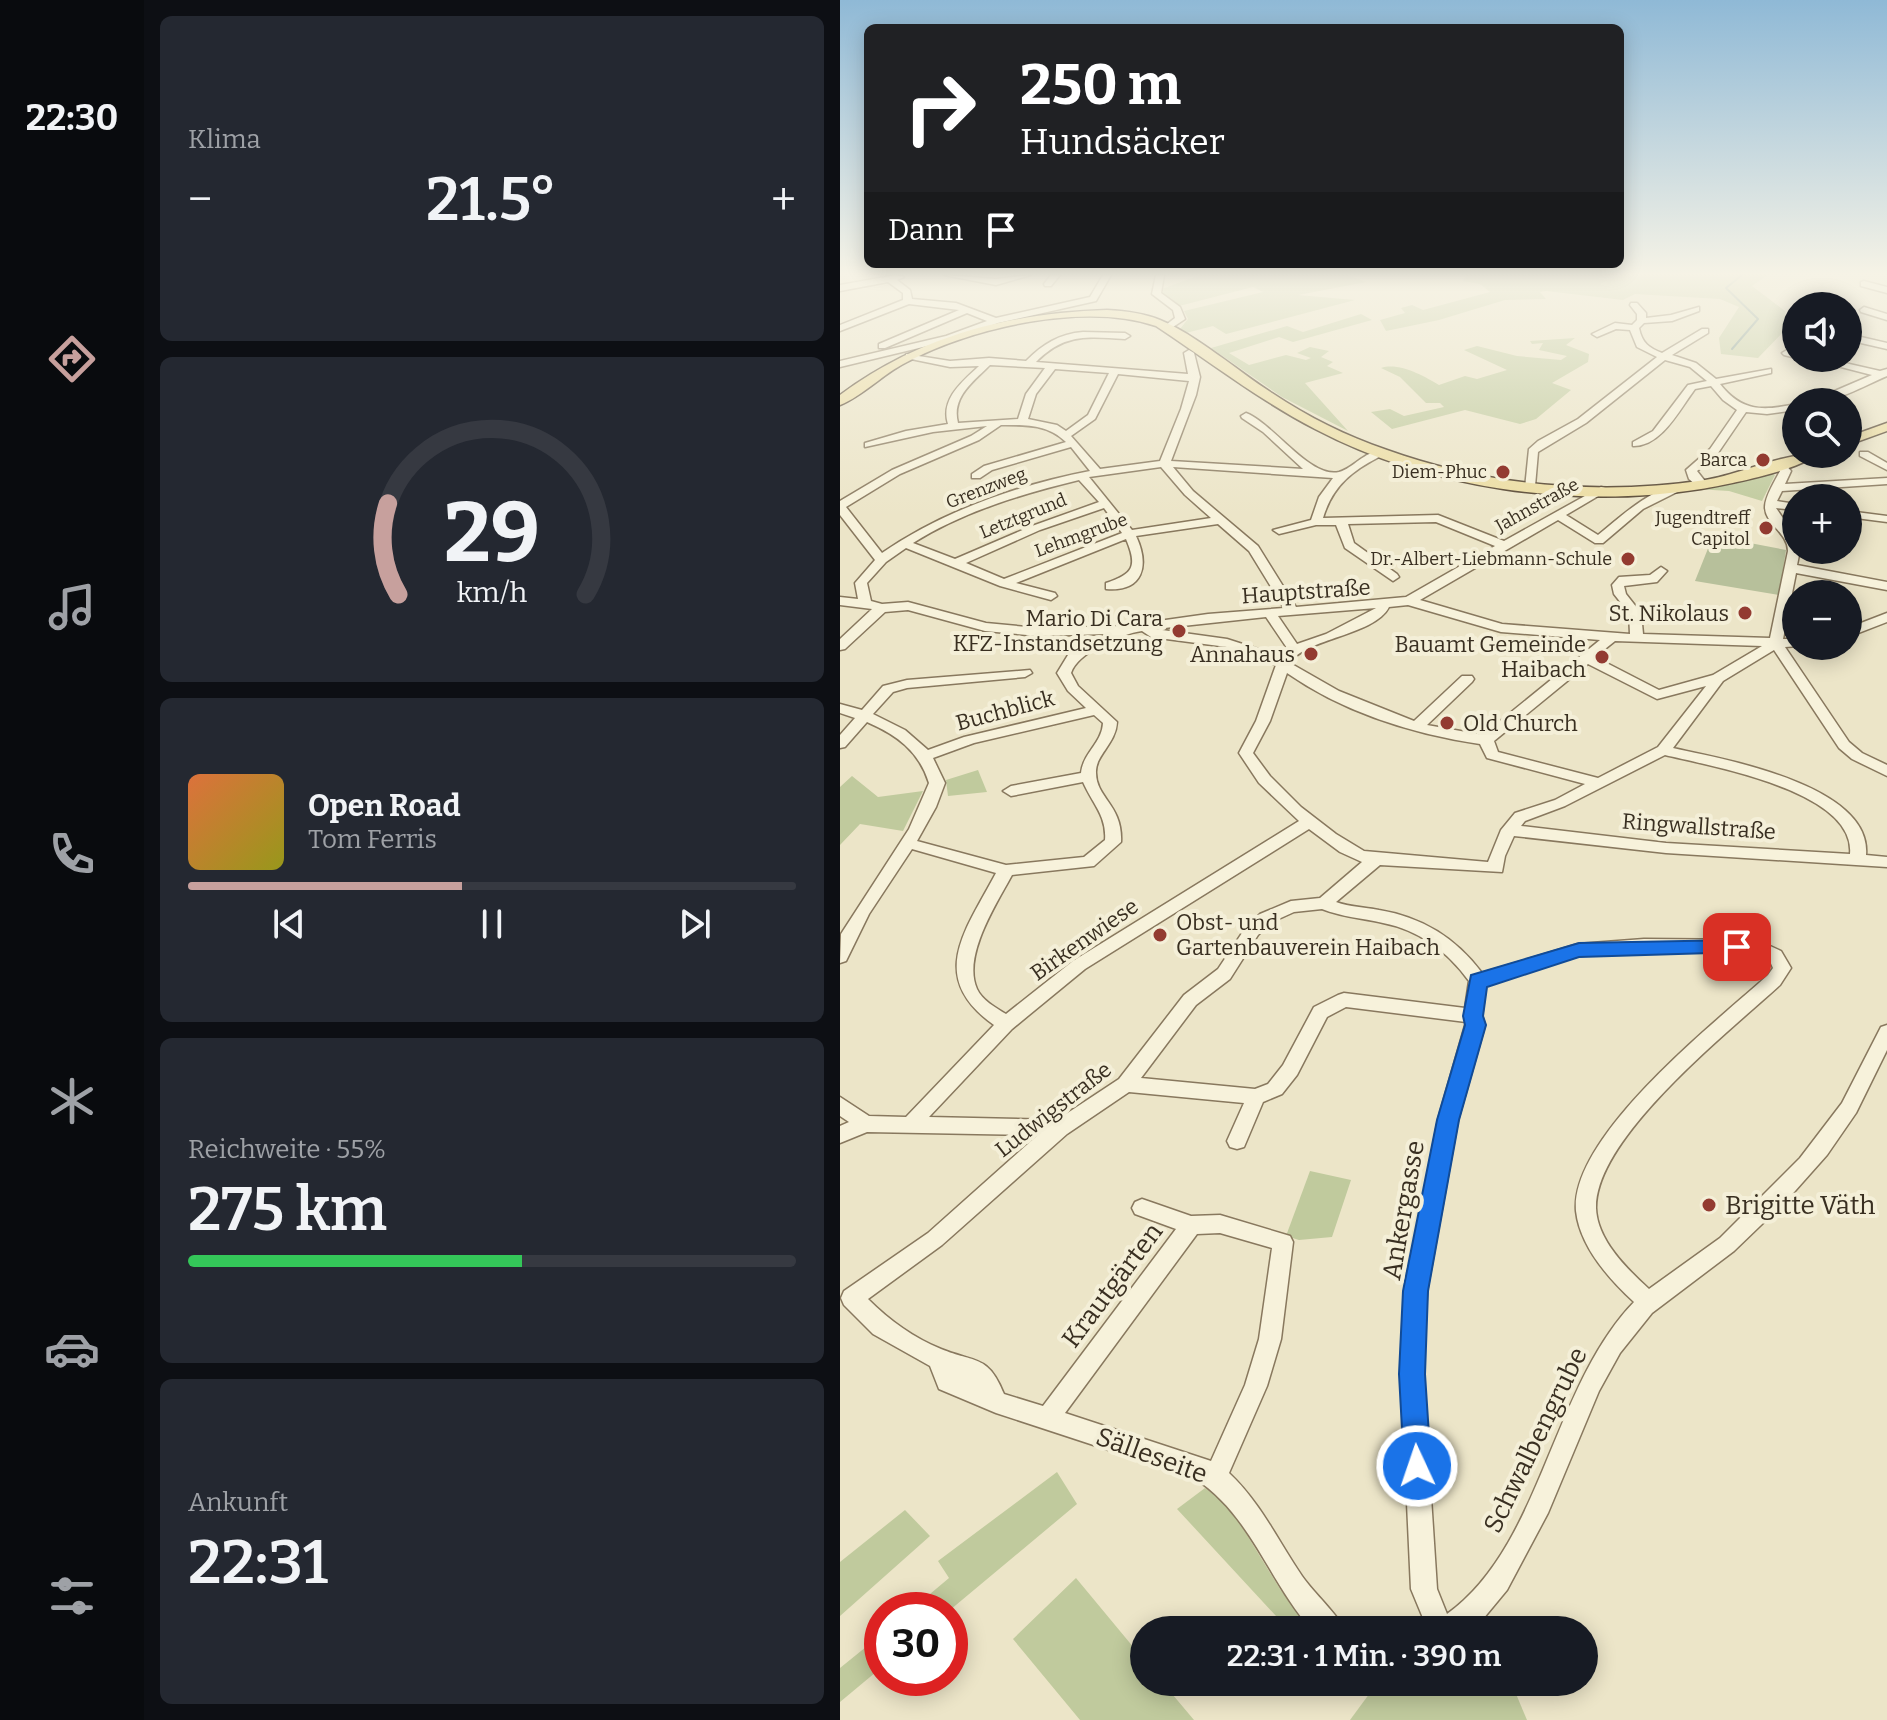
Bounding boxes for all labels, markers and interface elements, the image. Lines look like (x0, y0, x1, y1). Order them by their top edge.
text: 250 m (1020, 52, 1181, 119)
icon: right (888, 56, 992, 160)
text: 22:30 (26, 96, 118, 140)
text: Hundsäcker (1020, 120, 1225, 164)
text: Klima (188, 124, 261, 155)
text: 21.5° (426, 164, 557, 236)
text: − (188, 173, 212, 226)
text: + (771, 173, 796, 226)
icon: arrive (979, 208, 1023, 252)
text: Dann (888, 212, 963, 248)
map controls (1782, 292, 1862, 660)
button: sound (1782, 292, 1862, 372)
icon: directions (44, 331, 100, 387)
button: search (1782, 388, 1862, 468)
place label: Barca (1700, 449, 1747, 471)
marker: Barca (1754, 451, 1772, 469)
place label: Diem-Phuc (1392, 461, 1487, 483)
street label: Grenzweg (943, 463, 1029, 513)
marker: Diem-Phuc (1494, 463, 1512, 481)
street label: Jahnstraße (1491, 473, 1582, 537)
text: 29 (444, 483, 540, 583)
button: + (1782, 484, 1862, 564)
street label: Letztgrund (976, 488, 1070, 543)
place label: Jugendtreff Capitol (1654, 507, 1752, 550)
street label: Lehmgrube (1032, 508, 1130, 562)
marker: Jugendtreff Capitol (1757, 519, 1775, 537)
place label: Dr.-Albert-Liebmann-Schule (1370, 548, 1612, 570)
marker: Dr.-Albert-Liebmann-Schule (1619, 550, 1637, 568)
street label: Hauptstraße (1241, 574, 1371, 609)
text: km/h (457, 575, 528, 610)
icon: music (44, 579, 100, 635)
button: − (1782, 580, 1862, 660)
place label: St. Nikolaus (1609, 600, 1729, 627)
marker: St. Nikolaus (1736, 604, 1754, 622)
place label: Mario Di Cara KFZ-Instandsetzung (953, 605, 1163, 657)
marker: Mario Di Cara KFZ-Instandsetzung (1170, 622, 1188, 640)
place label: Bauamt Gemeinde Haibach (1394, 631, 1586, 683)
place label: Annahaus (1190, 641, 1295, 668)
marker: Annahaus (1302, 645, 1320, 663)
marker: Bauamt Gemeinde Haibach (1593, 648, 1611, 666)
street label: Buchblick (953, 684, 1058, 737)
place label: Old Church (1463, 710, 1578, 737)
marker: Old Church (1438, 714, 1456, 732)
text: Open Road (308, 788, 461, 824)
street label: Ringwallstraße (1621, 808, 1777, 845)
text: Tom Ferris (308, 824, 437, 855)
icon: phone (44, 826, 100, 882)
street label: Birkenwiese (1025, 892, 1143, 986)
icon: previous (267, 902, 311, 946)
icon: pause (470, 902, 514, 946)
icon: next (673, 902, 717, 946)
place label: Obst- und Gartenbauverein Haibach (1176, 909, 1440, 961)
pin (1703, 913, 1771, 981)
icon: arrive (1715, 925, 1759, 969)
marker: Obst- und Gartenbauverein Haibach (1151, 926, 1169, 944)
street label: Ludwigstraße (990, 1056, 1117, 1163)
icon: climate (44, 1073, 100, 1129)
text: Reichweite · 55% (188, 1134, 386, 1165)
street label: Ankergasse (1376, 1138, 1431, 1282)
text: 275 km (188, 1174, 387, 1246)
place label: Brigitte Väth (1725, 1190, 1875, 1221)
marker: Brigitte Väth (1700, 1196, 1718, 1214)
street label: Krautgärten (1056, 1217, 1170, 1354)
icon: car (44, 1321, 100, 1377)
street label: Schwalbengrube (1477, 1343, 1594, 1538)
street label: Sälleseite (1092, 1421, 1212, 1490)
position arrow (1375, 1424, 1459, 1508)
text: Ankunft (188, 1487, 288, 1518)
text: 22:31 (188, 1527, 328, 1599)
icon: filters (44, 1568, 100, 1624)
speed limit sign: 30 (864, 1592, 968, 1696)
text: 22:31 · 1 Min. · 390 m (1227, 1638, 1501, 1674)

